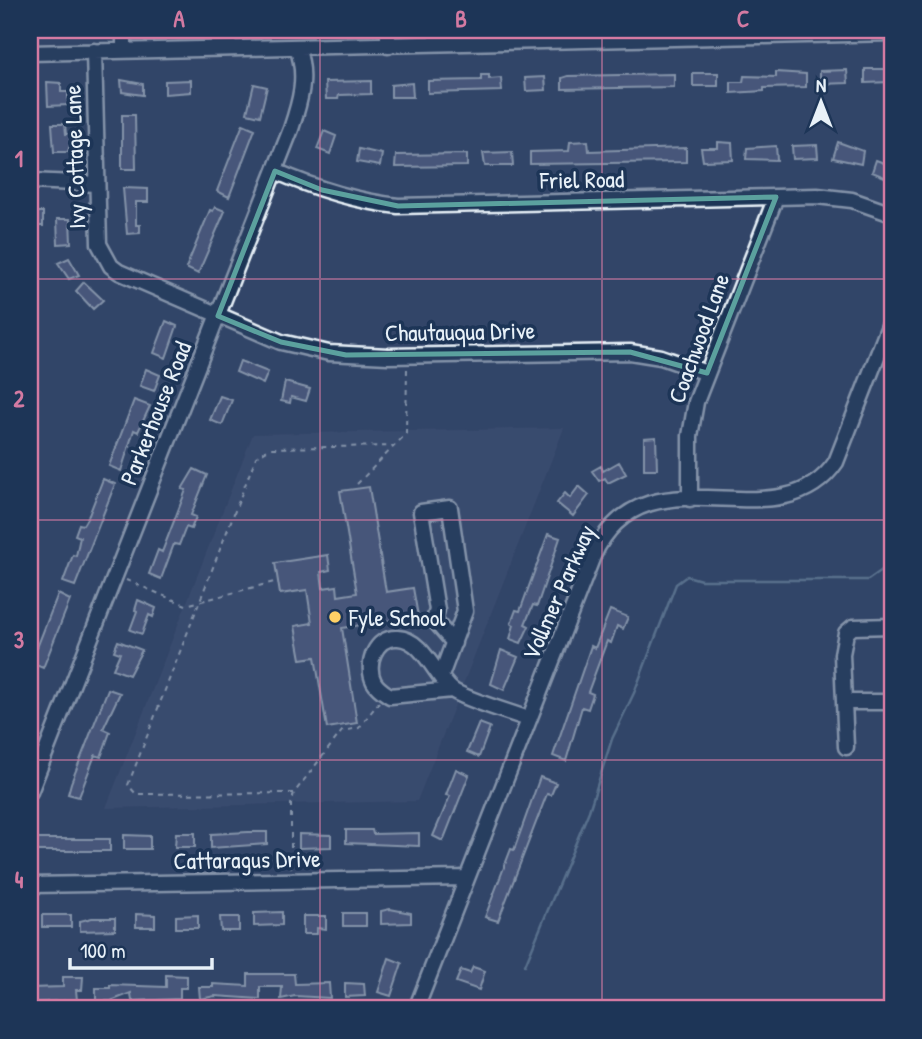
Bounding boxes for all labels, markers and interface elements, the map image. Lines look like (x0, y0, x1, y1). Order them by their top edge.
text: A (173, 3, 185, 34)
text: B (455, 3, 467, 34)
text: C (737, 3, 749, 34)
north arrow (786, 66, 856, 136)
text: N (816, 72, 826, 98)
street label: Ivy Cottage Lane (55, 84, 93, 230)
text: 1 (15, 143, 23, 174)
street label: Friel Road (539, 162, 624, 196)
street label: Coachwood Lane (660, 268, 736, 407)
street label: Chautauqua Drive (385, 314, 536, 348)
street label: Parkerhouse Road (112, 337, 198, 489)
text: 2 (14, 383, 25, 414)
street label: Vollmer Parkway (514, 519, 602, 665)
place label: Fyle School (348, 601, 446, 633)
marker: Fyle School (327, 609, 343, 625)
text: 3 (14, 624, 24, 655)
street label: Cattaragus Drive (173, 842, 321, 876)
text: 4 (15, 864, 24, 895)
scale bar (70, 927, 212, 971)
text: 100 m (80, 936, 126, 965)

